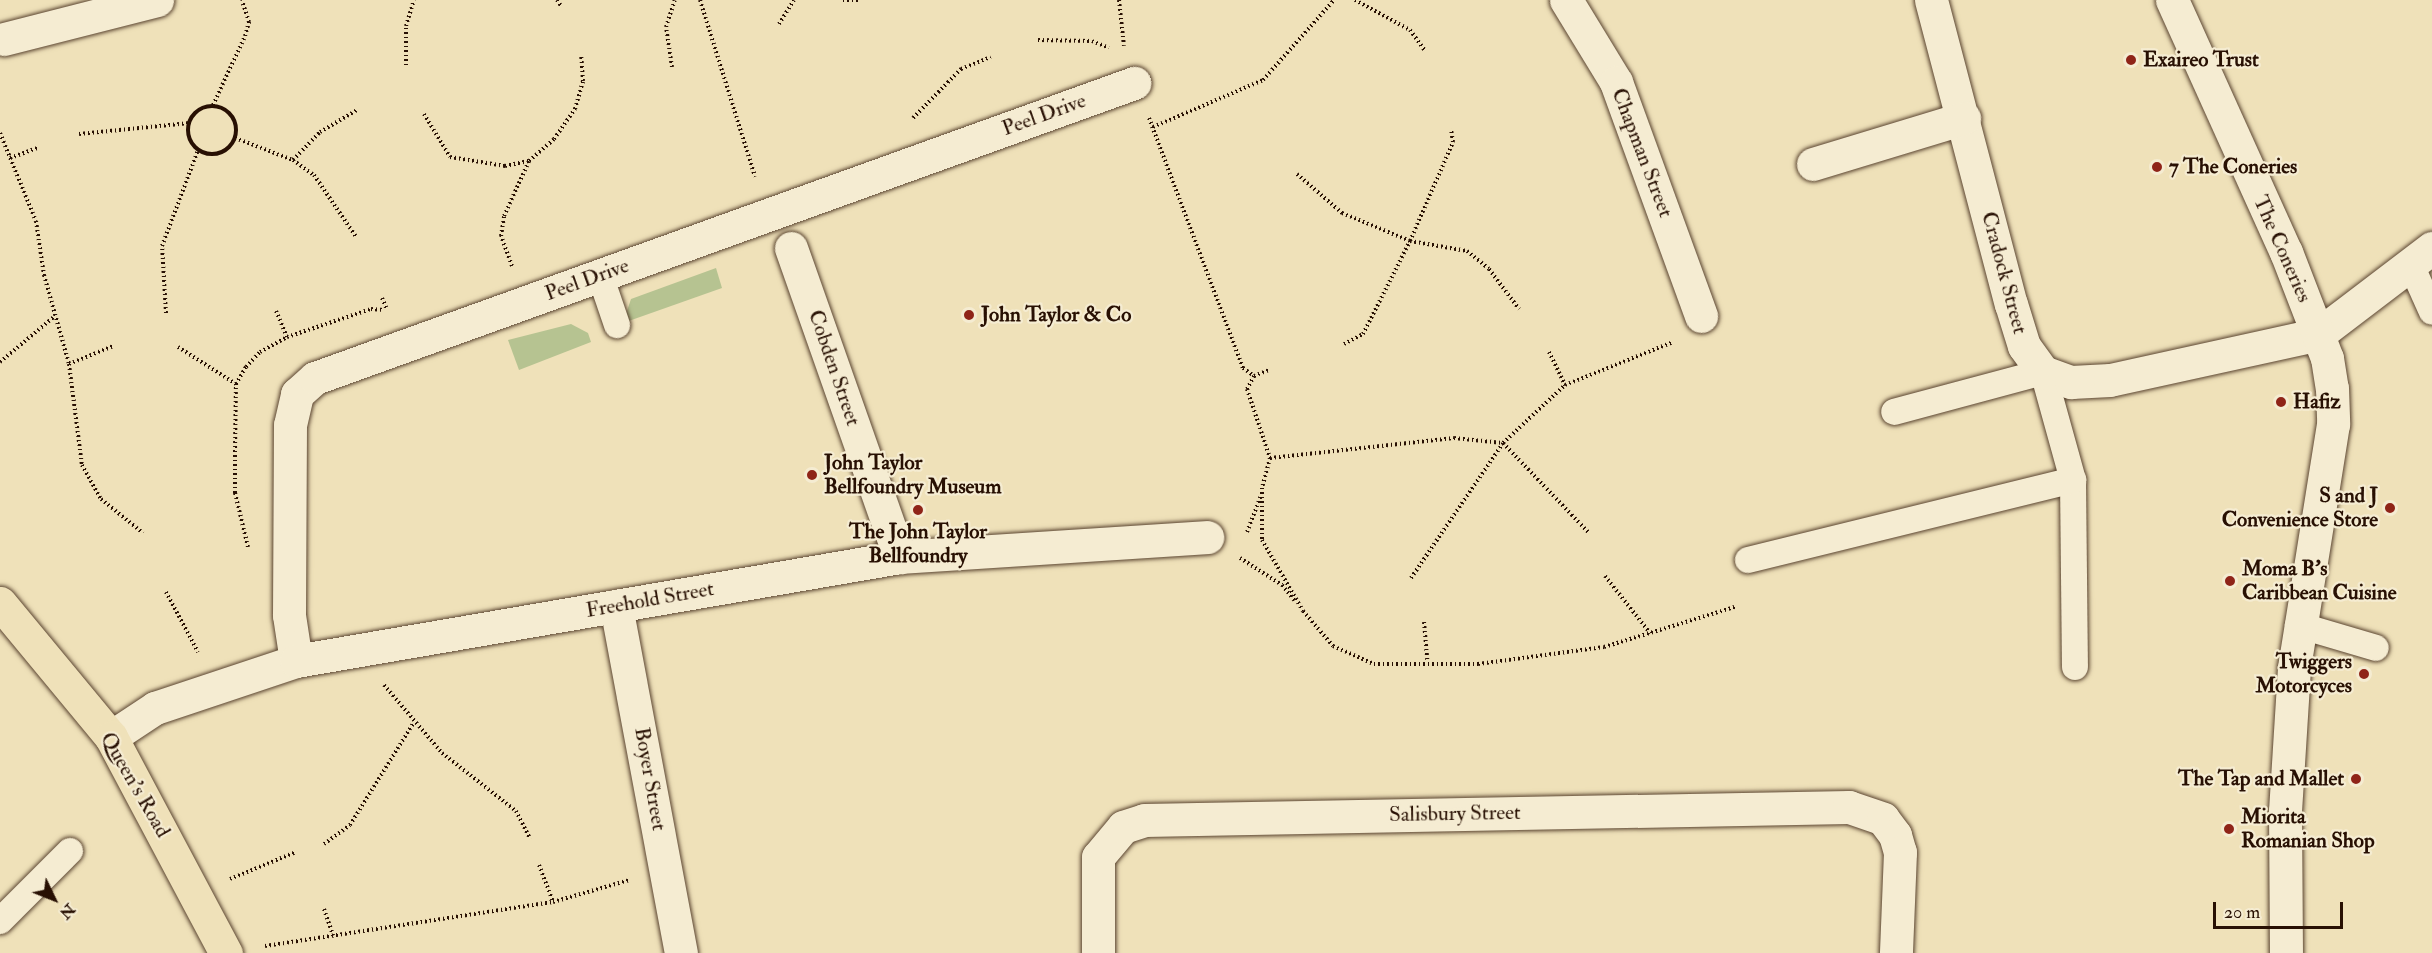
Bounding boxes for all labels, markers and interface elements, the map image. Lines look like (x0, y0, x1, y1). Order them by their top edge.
place label: Exaireo Trust (2143, 47, 2259, 73)
marker: Exaireo Trust (2124, 53, 2138, 67)
street label: Chapman Street (1606, 85, 1678, 221)
street label: Peel Drive (999, 88, 1089, 142)
place label: 7 The Coneries (2169, 154, 2297, 180)
marker: 7 The Coneries (2150, 160, 2164, 174)
street label: The Coneries (2247, 192, 2317, 306)
street label: Cradock Street (1976, 209, 2032, 337)
street label: Peel Drive (542, 253, 632, 307)
place label: John Taylor & Co (981, 302, 1131, 328)
street label: Cobden Street (802, 307, 866, 429)
marker: John Taylor & Co (962, 308, 976, 322)
place label: Hafiz (2293, 389, 2341, 415)
marker: Hafiz (2274, 395, 2288, 409)
place label: John Taylor Bellfoundry Museum (824, 450, 1002, 500)
marker: John Taylor Bellfoundry Museum (805, 468, 819, 482)
place label: S and J Convenience Store (2222, 483, 2378, 533)
marker: S and J Convenience Store (2383, 501, 2397, 515)
marker: The John Taylor Bellfoundry (911, 503, 925, 517)
place label: The John Taylor Bellfoundry (849, 519, 987, 569)
place label: Moma B's Caribbean Cuisine (2242, 556, 2397, 606)
marker: Moma B's Caribbean Cuisine (2223, 574, 2237, 588)
street label: Freehold Street (584, 576, 716, 624)
place label: Twiggers Motorcyces (2255, 649, 2352, 699)
marker: Twiggers Motorcyces (2357, 667, 2371, 681)
street label: Boyer Street (629, 725, 671, 833)
street label: Queen's Road (95, 728, 175, 842)
place label: The Tap and Mallet (2178, 766, 2344, 792)
marker: The Tap and Mallet (2349, 772, 2363, 786)
street label: Salisbury Street (1389, 800, 1521, 828)
place label: Miorita Romanian Shop (2241, 804, 2375, 854)
marker: Miorita Romanian Shop (2222, 822, 2236, 836)
north arrow (24, 869, 84, 929)
scale bar (2216, 890, 2346, 928)
text: N (55, 899, 79, 923)
text: 20 m (2224, 901, 2260, 924)

